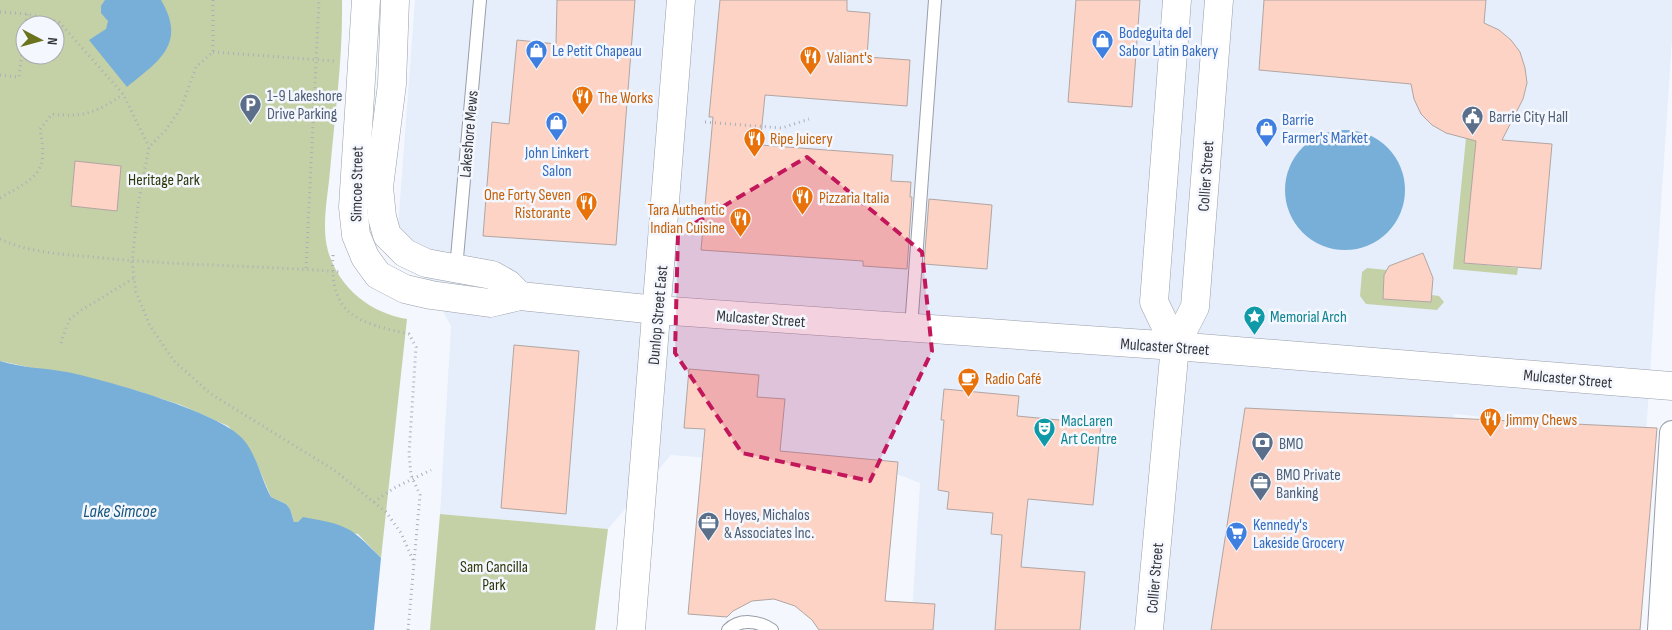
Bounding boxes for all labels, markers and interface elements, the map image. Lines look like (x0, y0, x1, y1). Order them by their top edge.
north arrow (15, 15, 65, 65)
place label: Bodeguita del Sabor Latin Bakery (1119, 24, 1218, 61)
shop icon: Bodeguita del Sabor Latin Bakery (1091, 29, 1115, 60)
text: N (44, 37, 61, 46)
shop icon: Le Petit Chapeau (524, 38, 548, 69)
place label: Le Petit Chapeau (552, 42, 642, 61)
restaurant icon: Valiant's (799, 45, 823, 76)
place label: Valiant's (827, 49, 873, 68)
restaurant icon: The Works (570, 85, 594, 116)
place label: 1-9 Lakeshore Drive Parking (267, 87, 343, 124)
street label: Lakeshore Mews (456, 89, 483, 179)
place label: The Works (598, 89, 653, 108)
parking icon: 1-9 Lakeshore Drive Parking (239, 92, 263, 123)
public building icon: Barrie City Hall (1461, 104, 1485, 135)
place label: Barrie City Hall (1489, 108, 1568, 127)
shop icon: John Linkert Salon (545, 111, 569, 142)
place label: Barrie Farmer's Market (1282, 111, 1368, 148)
shop icon: Barrie Farmer's Market (1254, 116, 1278, 147)
restaurant icon: Ripe Juicery (742, 126, 766, 157)
place label: Ripe Juicery (770, 130, 833, 149)
street label: Collier Street (1195, 140, 1218, 212)
place label: John Linkert Salon (524, 144, 589, 181)
street label: Simcoe Street (347, 146, 368, 222)
park label: Heritage Park (128, 171, 200, 190)
restaurant icon: Pizzaria Italia (791, 185, 815, 216)
place label: One Forty Seven Ristorante (484, 186, 571, 223)
place label: Pizzaria Italia (819, 189, 889, 208)
restaurant icon: One Forty Seven Ristorante (575, 191, 599, 222)
place label: Tara Authentic Indian Cuisine (647, 201, 725, 238)
restaurant icon: Tara Authentic Indian Cuisine (729, 206, 753, 237)
street label: Dunlop Street East (645, 265, 672, 366)
place icon: Memorial Arch (1242, 304, 1266, 335)
street label: Mulcaster Street (716, 307, 806, 332)
place label: Memorial Arch (1270, 308, 1347, 327)
street label: Mulcaster Street (1120, 335, 1210, 360)
cafe icon: Radio Café (957, 366, 981, 397)
street label: Mulcaster Street (1523, 366, 1613, 393)
place label: Radio Café (985, 370, 1042, 389)
restaurant icon: Jimmy Chews (1478, 407, 1502, 438)
place label: Jimmy Chews (1505, 411, 1577, 430)
place label: MacLaren Art Centre (1060, 412, 1117, 449)
theatre icon: MacLaren Art Centre (1033, 417, 1057, 448)
bank icon: BMO (1251, 431, 1275, 462)
place label: BMO (1279, 435, 1304, 454)
place label: BMO Private Banking (1276, 466, 1341, 503)
office icon: BMO Private Banking (1248, 471, 1272, 502)
water label: Lake Simcoe (83, 501, 157, 522)
place label: Hoyes, Michalos & Associates Inc. (724, 506, 814, 543)
office icon: Hoyes, Michalos & Associates Inc. (696, 511, 720, 542)
place label: Kennedy's Lakeside Grocery (1253, 516, 1344, 553)
supermarket icon: Kennedy's Lakeside Grocery (1225, 521, 1249, 552)
street label: Collier Street (1143, 542, 1168, 614)
park label: Sam Cancilla Park (460, 558, 528, 595)

